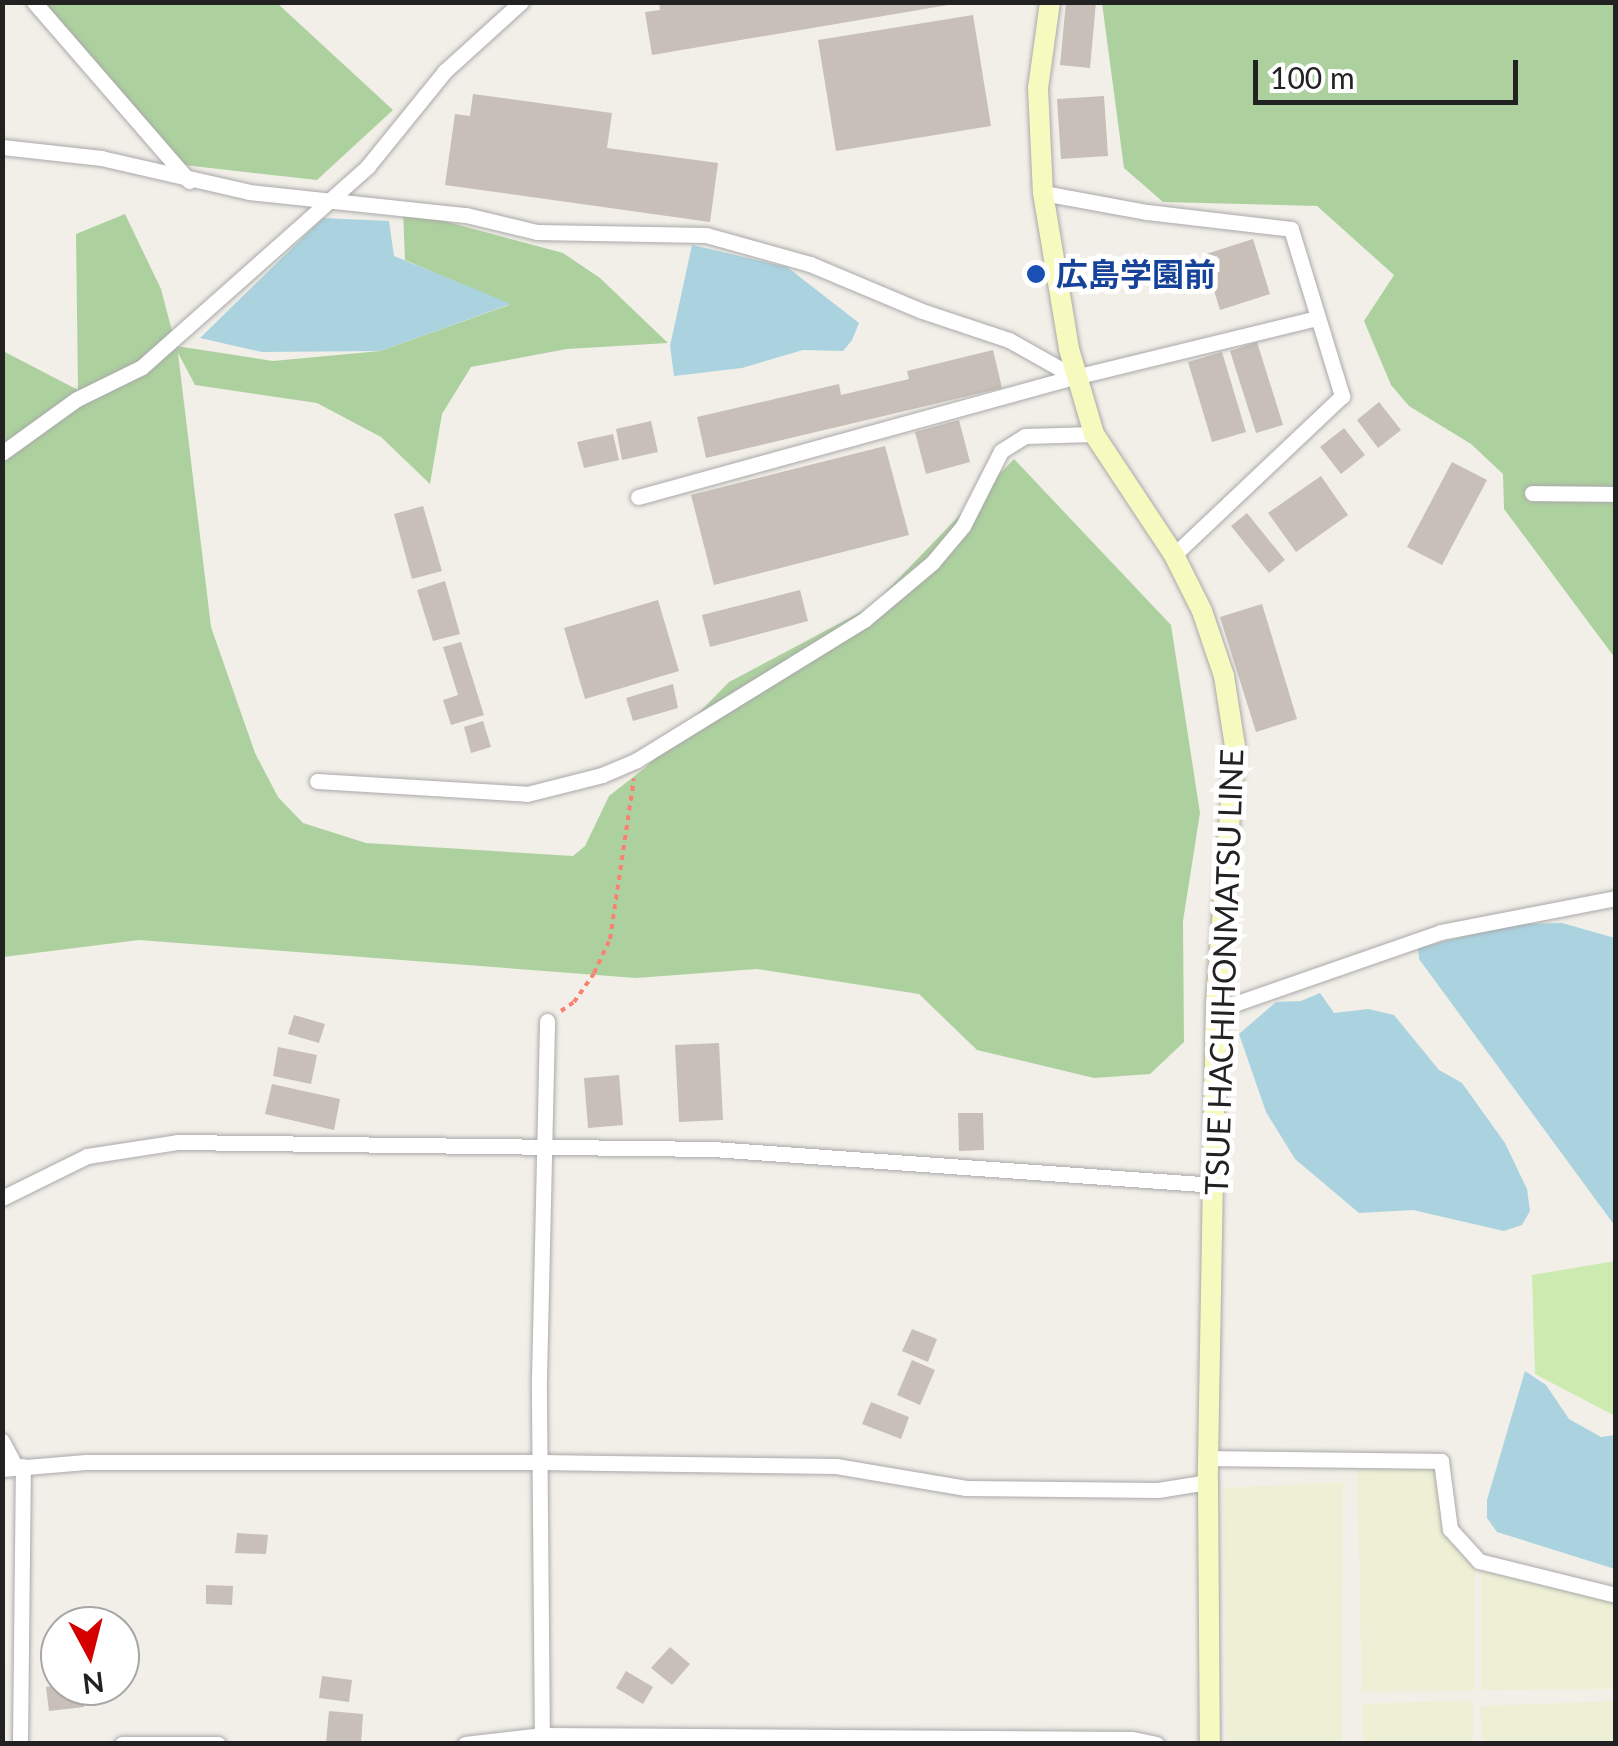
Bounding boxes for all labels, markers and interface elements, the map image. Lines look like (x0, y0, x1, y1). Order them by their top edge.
scale bar (1258, 40, 1523, 102)
text: 100 m (1270, 59, 1355, 95)
place label: 広島学園前 (1056, 255, 1216, 293)
marker: 広島学園前 (1025, 263, 1047, 285)
street label: TSUE HACHIHONMATSU LINE (1197, 748, 1251, 1196)
north arrow (40, 1606, 140, 1706)
text: N (81, 1666, 106, 1702)

